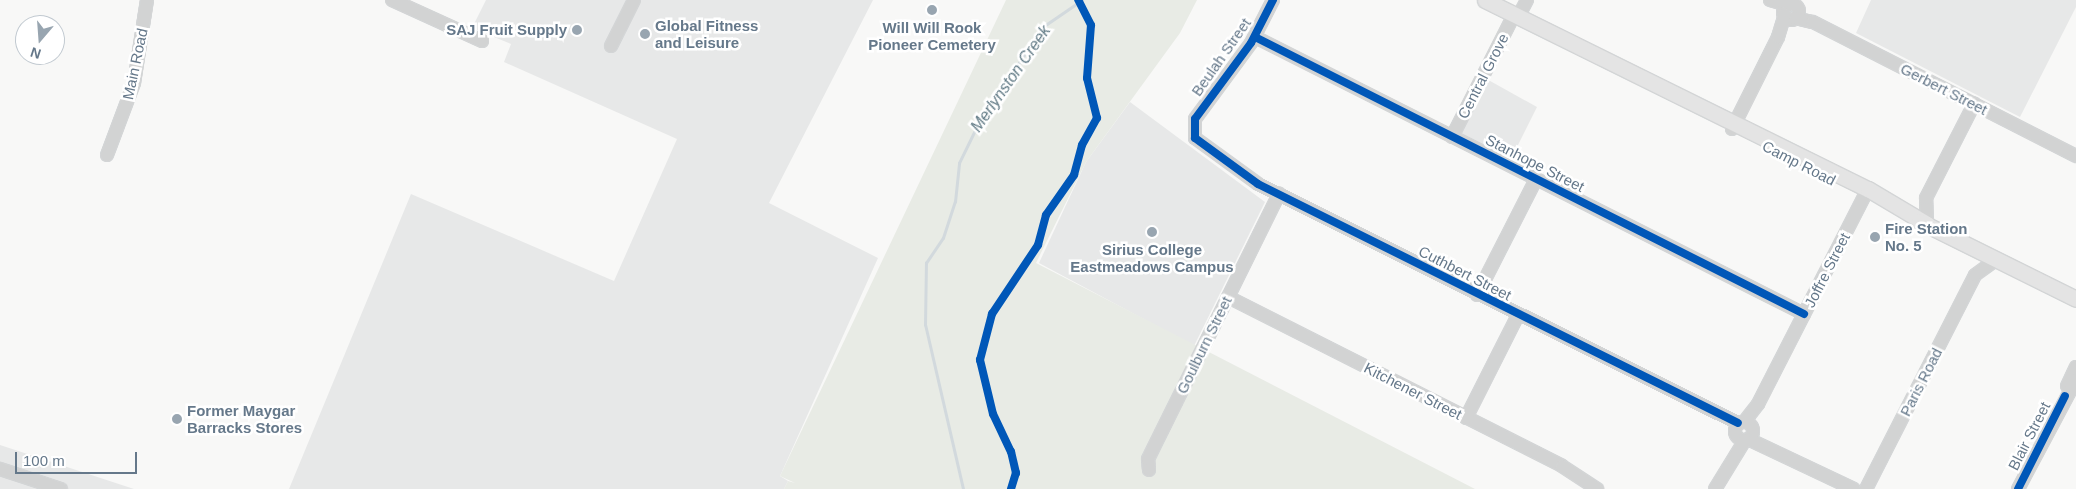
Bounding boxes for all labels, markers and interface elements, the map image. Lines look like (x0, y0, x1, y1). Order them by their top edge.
marker: Will Will Rook Pioneer Cemetery (926, 4, 938, 16)
north arrow (15, 15, 65, 65)
street label: Beulah Street (1188, 15, 1254, 99)
place label: Global Fitness and Leisure (655, 16, 758, 51)
place label: Will Will Rook Pioneer Cemetery (868, 18, 996, 53)
place label: SAJ Fruit Supply (446, 21, 567, 39)
water label: Merlynston Creek (967, 22, 1055, 136)
marker: SAJ Fruit Supply (571, 24, 583, 36)
street label: Main Road (119, 27, 151, 101)
marker: Global Fitness and Leisure (639, 28, 651, 40)
street label: Central Grove (1454, 30, 1512, 122)
text: N (28, 44, 43, 62)
street label: Gerbert Street (1898, 59, 1990, 119)
street label: Stanhope Street (1483, 130, 1587, 196)
street label: Camp Road (1759, 137, 1839, 189)
place label: Fire Station No. 5 (1885, 219, 1968, 254)
marker: Sirius College Eastmeadows Campus (1146, 226, 1158, 238)
street label: Joffre Street (1800, 230, 1854, 310)
marker: Fire Station No. 5 (1869, 231, 1881, 243)
place label: Sirius College Eastmeadows Campus (1070, 240, 1234, 275)
street label: Cuthbert Street (1416, 242, 1514, 304)
street label: Goulburn Street (1173, 293, 1235, 397)
street label: Paris Road (1896, 345, 1946, 419)
street label: Kitchener Street (1361, 359, 1465, 423)
street label: Blair Street (2004, 399, 2054, 473)
place label: Former Maygar Barracks Stores (187, 401, 302, 436)
marker: Former Maygar Barracks Stores (171, 413, 183, 425)
scale bar (18, 442, 140, 474)
text: 100 m (23, 452, 65, 469)

